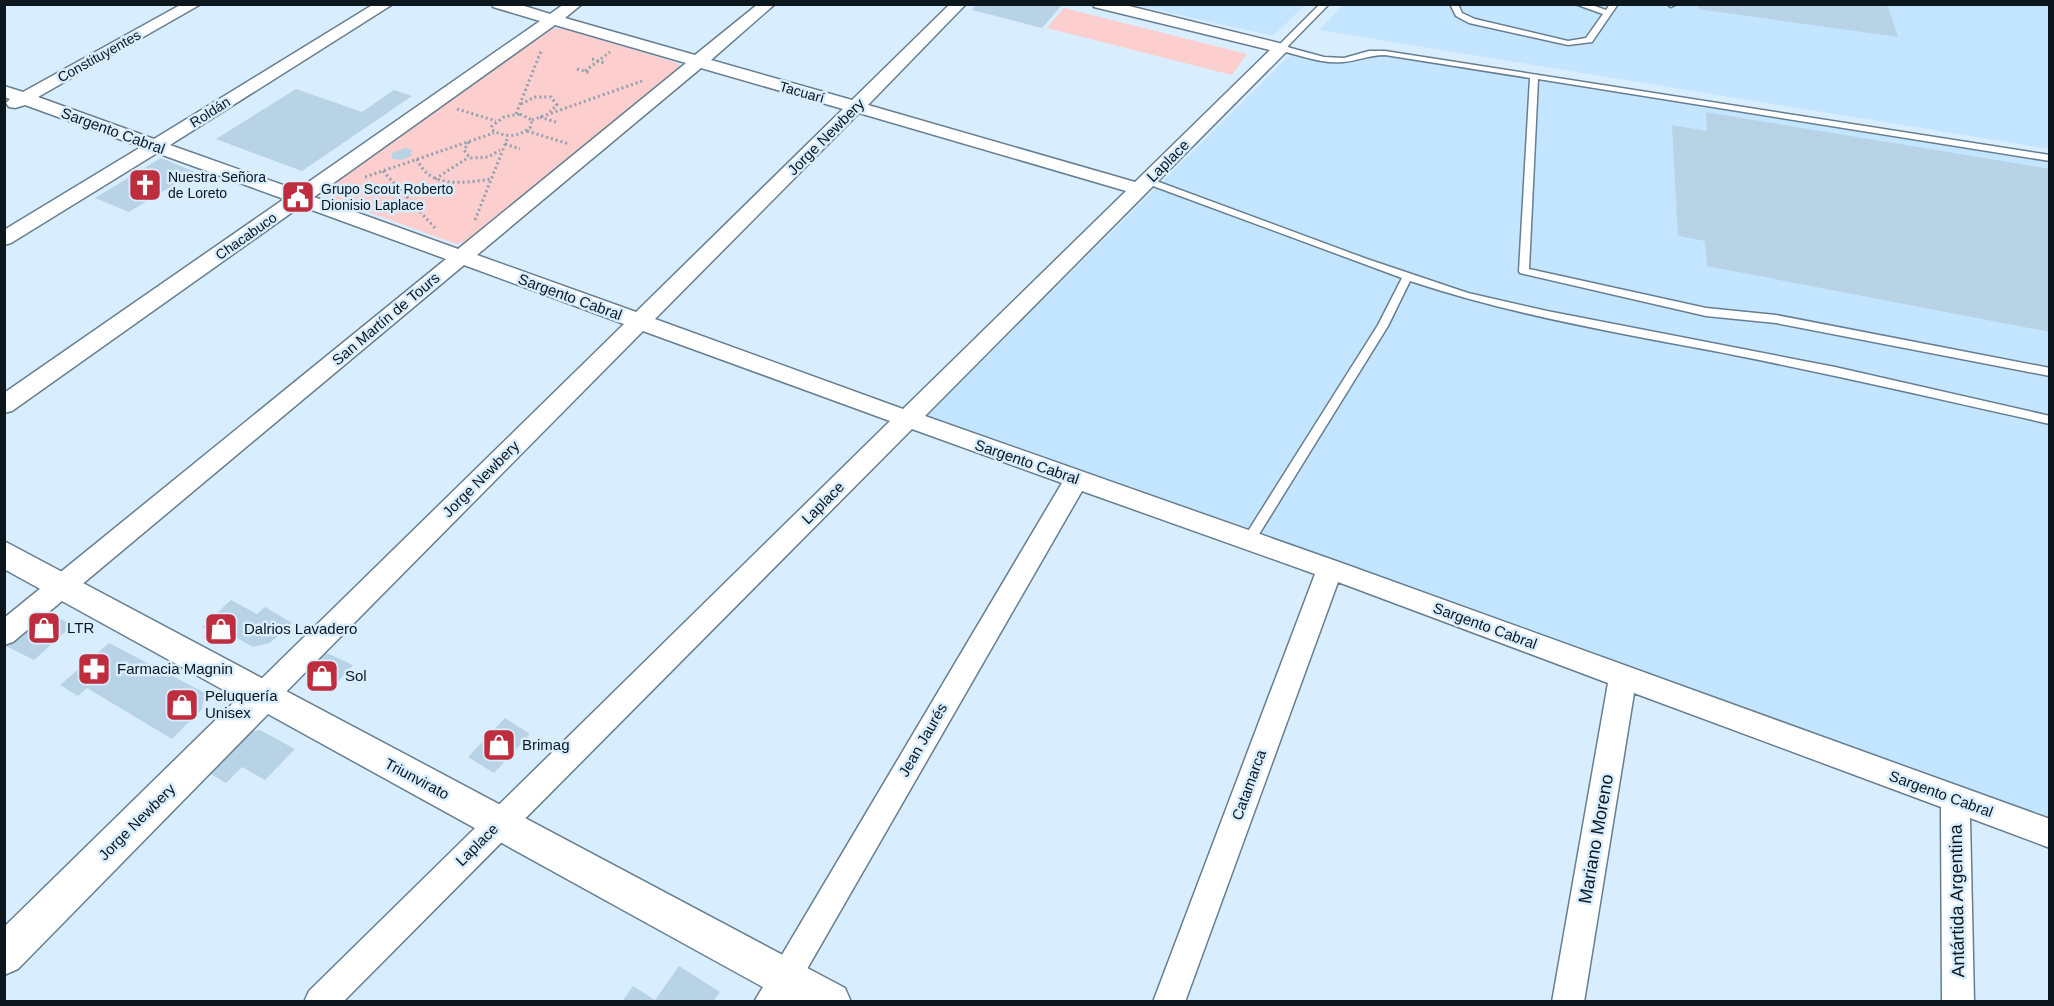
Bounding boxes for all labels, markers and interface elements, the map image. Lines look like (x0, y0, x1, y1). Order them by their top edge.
street label: Constituyentes (55, 27, 143, 85)
street label: Tacuarí (778, 78, 826, 106)
street label: Roldán (187, 93, 233, 131)
street label: Jorge Newbery (784, 95, 868, 178)
street label: Sargento Cabral (59, 104, 167, 157)
street label: Laplace (1143, 136, 1192, 185)
church icon: Nuestra Señora de Loreto (127, 167, 163, 203)
place label: Nuestra Señora de Loreto (168, 169, 266, 201)
public building icon: Grupo Scout Roberto Dionisio Laplace (280, 179, 316, 215)
place label: Grupo Scout Roberto Dionisio Laplace (321, 181, 454, 213)
street label: Chacabuco (212, 209, 280, 263)
street label: San Martín de Tours (329, 269, 443, 368)
street label: Sargento Cabral (516, 270, 624, 323)
street label: Sargento Cabral (973, 436, 1082, 487)
street label: Jorge Newbery (439, 437, 523, 520)
street label: Laplace (798, 478, 847, 527)
street label: Sargento Cabral (1431, 599, 1539, 652)
shop icon: LTR (26, 610, 62, 646)
shop icon: Dalrios Lavadero (203, 611, 239, 647)
place label: LTR (67, 619, 94, 636)
place label: Dalrios Lavadero (244, 620, 357, 637)
pharmacy icon: Farmacia Magnin (76, 651, 112, 687)
shop icon: Sol (304, 658, 340, 694)
place label: Farmacia Magnin (117, 660, 233, 677)
place label: Sol (345, 667, 367, 684)
shop icon: Peluquería Unisex (164, 687, 200, 723)
place label: Peluquería Unisex (205, 687, 278, 721)
street label: Jean Jaurés (895, 700, 950, 779)
shop icon: Brimag (481, 727, 517, 763)
place label: Brimag (522, 736, 570, 753)
street label: Catamarca (1228, 747, 1269, 822)
street label: Triunvirato (382, 755, 452, 803)
street label: Sargento Cabral (1887, 767, 1995, 820)
street label: Mariano Moreno (1575, 773, 1617, 905)
street label: Jorge Newbery (95, 780, 179, 863)
street label: Laplace (452, 820, 501, 869)
street label: Antártida Argentina (1946, 823, 1968, 978)

